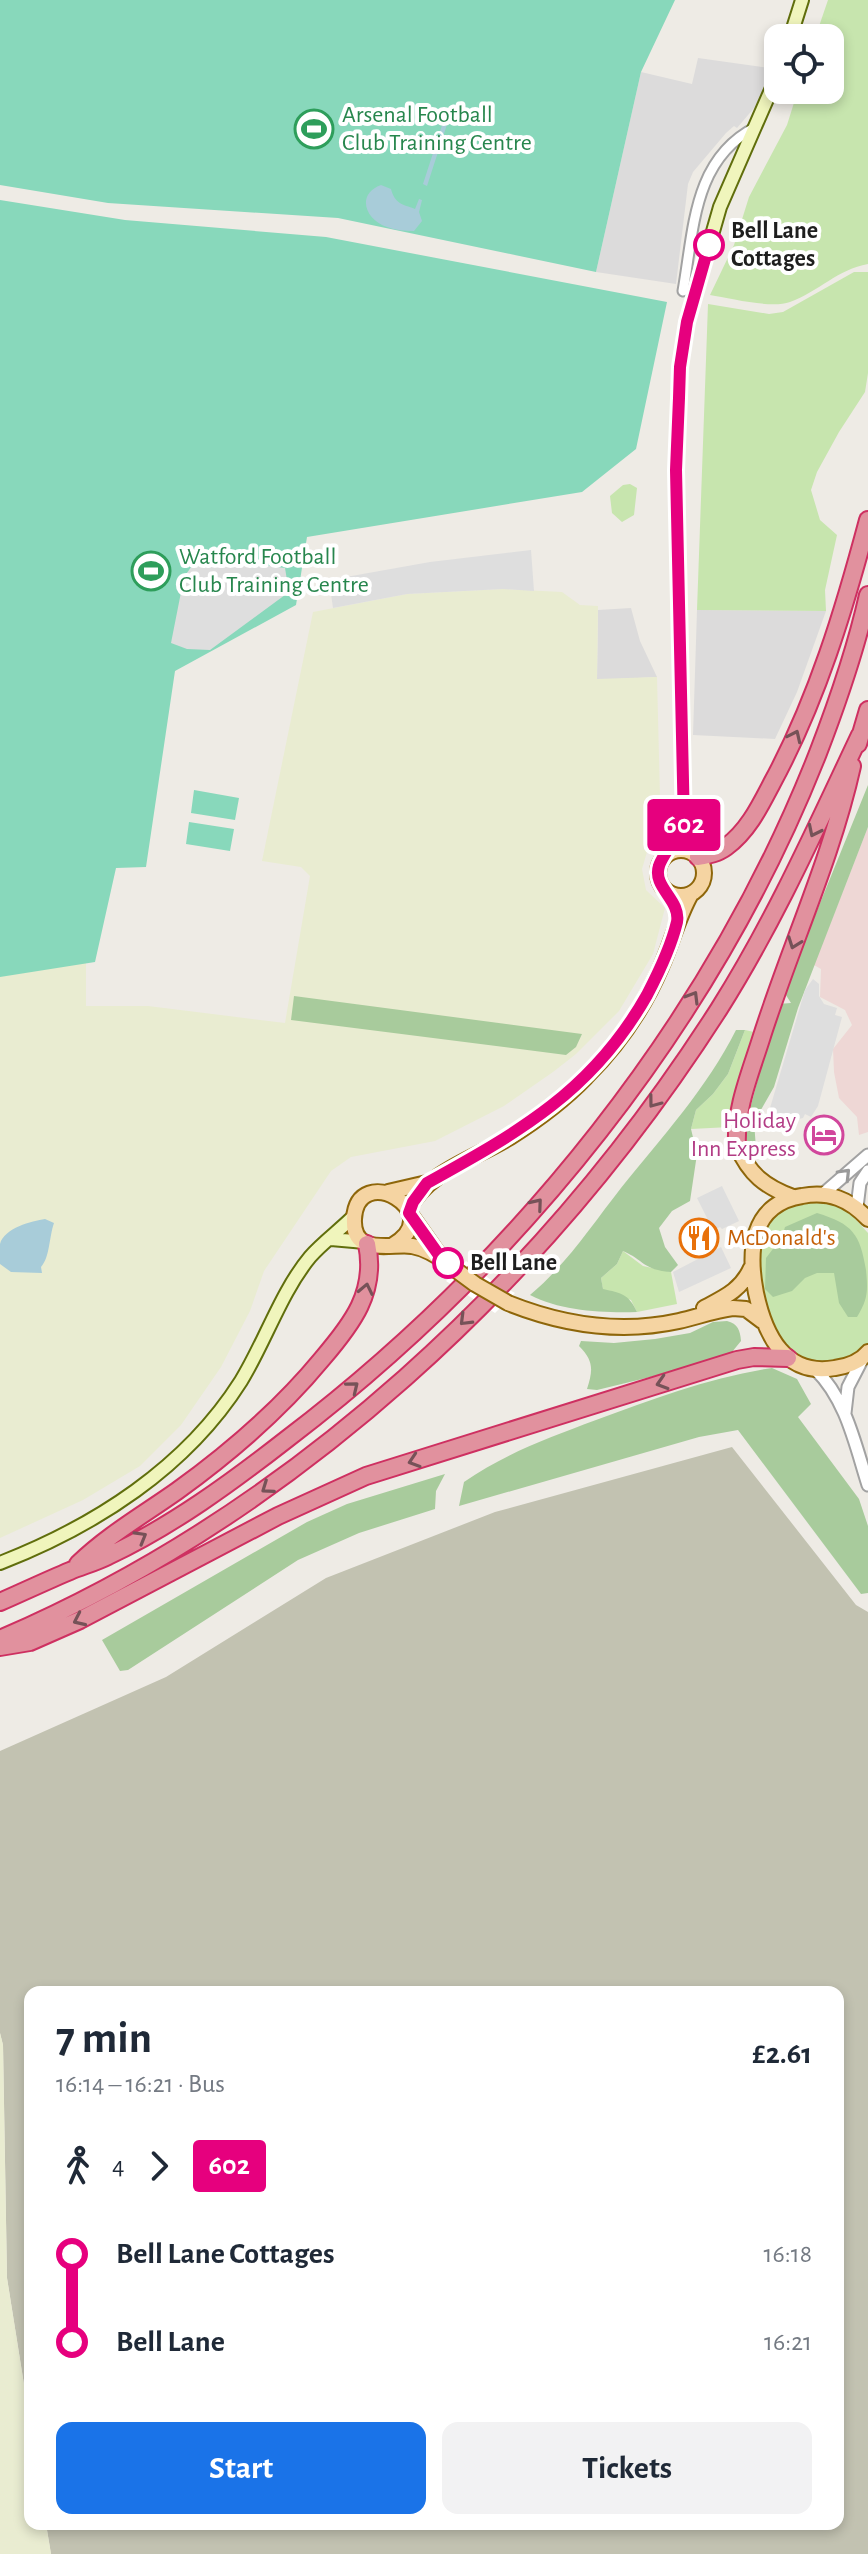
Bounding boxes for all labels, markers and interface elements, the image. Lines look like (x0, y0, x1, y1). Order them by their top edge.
map controls (764, 24, 844, 104)
button: locate (764, 24, 844, 104)
place label: Arsenal Football Club Training Centre (342, 103, 532, 155)
sports icon: Arsenal Football Club Training Centre (293, 108, 335, 150)
place label: Bell Lane Cottages (731, 219, 818, 271)
marker: Bell Lane Cottages (694, 230, 724, 260)
place label: Watford Football Club Training Centre (179, 545, 369, 597)
sports icon: Watford Football Club Training Centre (130, 550, 172, 592)
one-way arrow (785, 730, 801, 744)
line badge: 602 (638, 799, 730, 851)
text: 602 (663, 811, 705, 839)
one-way arrow (808, 823, 824, 838)
one-way arrow (787, 935, 804, 949)
one-way arrow (684, 991, 699, 1005)
one-way arrow (649, 1094, 663, 1108)
place label: Holiday Inn Express (691, 1109, 796, 1161)
hotel icon: Holiday Inn Express (803, 1114, 845, 1156)
one-way arrow (836, 1169, 851, 1183)
one-way arrow (527, 1199, 542, 1213)
restaurant icon: McDonald's (678, 1217, 720, 1259)
place label: McDonald's (727, 1226, 836, 1250)
marker: Bell Lane (433, 1248, 463, 1278)
place label: Bell Lane (470, 1251, 557, 1275)
one-way arrow (357, 1282, 374, 1296)
one-way arrow (460, 1311, 475, 1325)
one-way arrow (656, 1374, 670, 1390)
one-way arrow (344, 1382, 358, 1397)
one-way arrow (408, 1451, 422, 1467)
one-way arrow (262, 1478, 276, 1493)
one-way arrow (132, 1531, 147, 1547)
one-way arrow (72, 1610, 87, 1626)
text: 7 min (56, 2017, 152, 2061)
text: £2.61 (752, 2039, 812, 2069)
text: 16:14 – 16:21 · Bus (56, 2071, 225, 2097)
icon: walk (56, 2144, 100, 2188)
icon: forward (137, 2144, 181, 2188)
text: 602 (209, 2152, 250, 2180)
text: 4 (112, 2153, 125, 2179)
text: Bell Lane Cottages (116, 2239, 334, 2269)
text: 16:18 (764, 2241, 812, 2267)
text: Bell Lane (116, 2327, 225, 2357)
text: 16:21 (764, 2329, 812, 2355)
button: Start (56, 2422, 426, 2514)
button: Tickets (442, 2422, 812, 2514)

